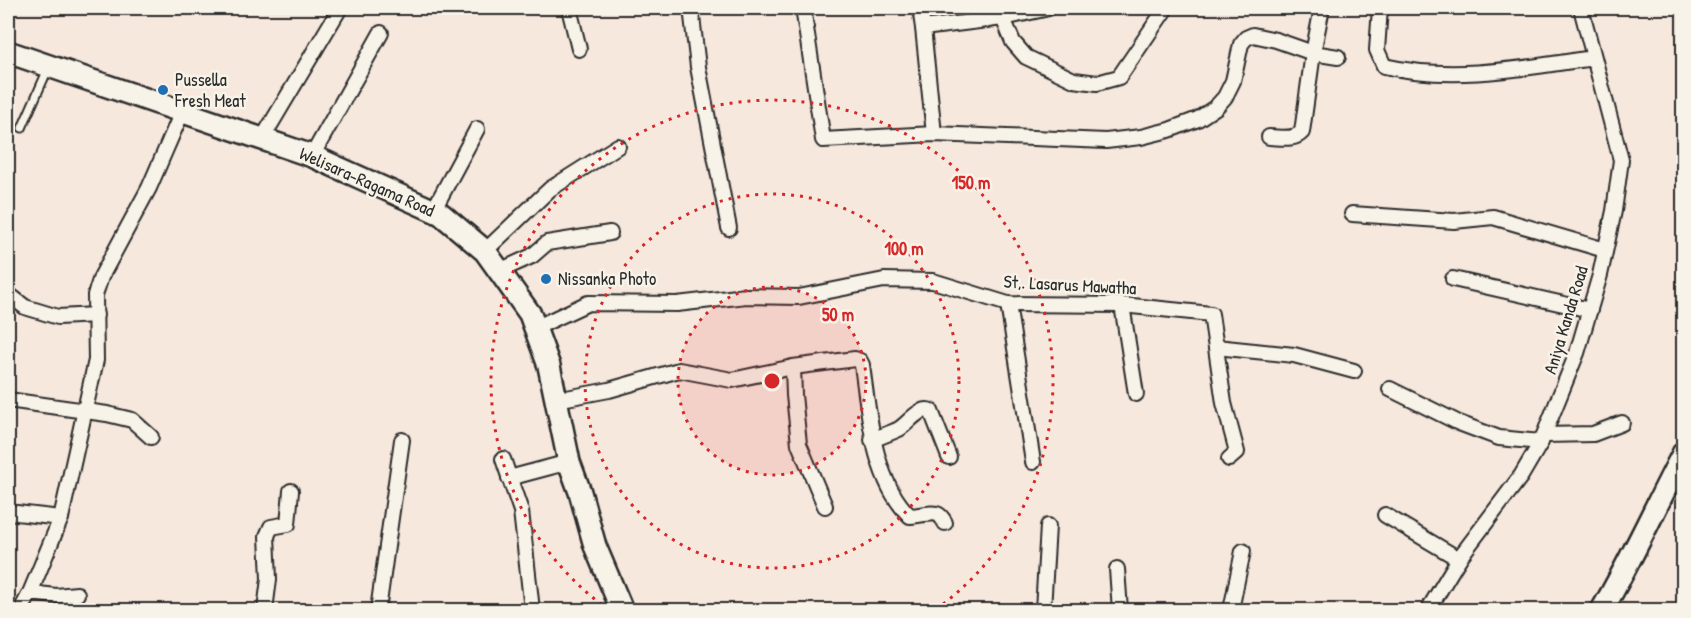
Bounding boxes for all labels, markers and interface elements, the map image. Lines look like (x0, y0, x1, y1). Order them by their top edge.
place label: Pussella Fresh Meat (174, 67, 246, 113)
marker: Pussella Fresh Meat (156, 83, 170, 97)
street label: Welisara-Ragama Road (296, 141, 439, 223)
text: 150 m (952, 170, 990, 195)
text: 100 m (884, 236, 924, 261)
street label: Aniya Kanda Road (1537, 263, 1594, 377)
place label: Nissanka Photo (558, 266, 656, 291)
street label: St,. Lasarus Mawatha (1003, 269, 1137, 300)
marker: Nissanka Photo (539, 272, 553, 286)
text: 50 m (822, 302, 854, 327)
centre of rings (762, 371, 782, 391)

